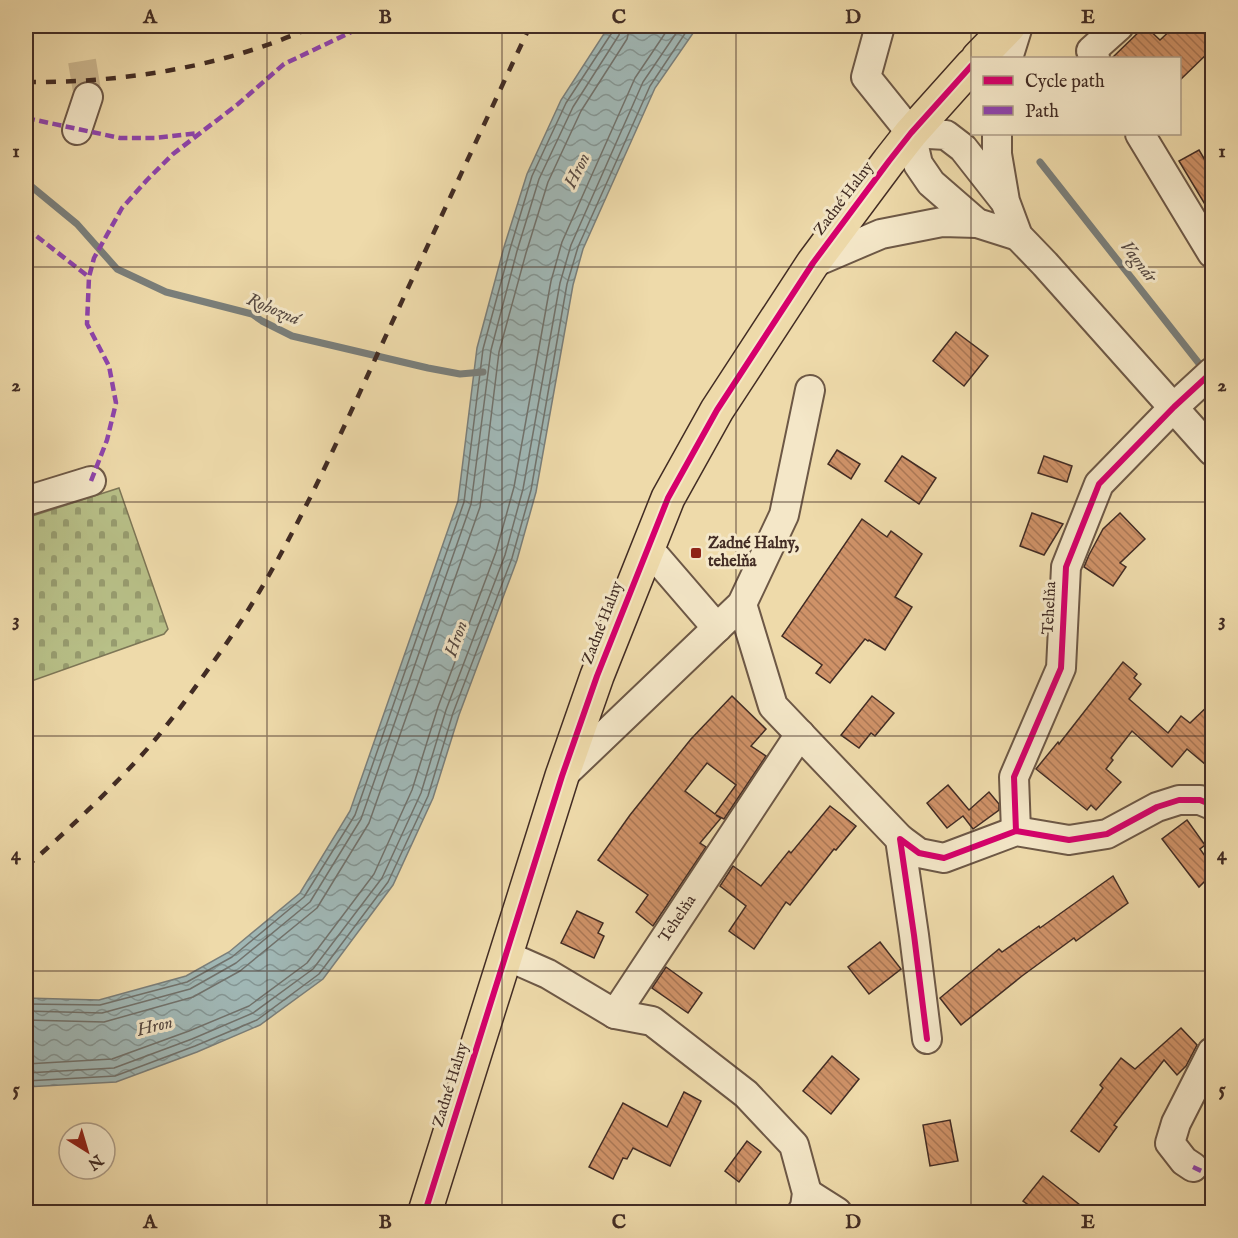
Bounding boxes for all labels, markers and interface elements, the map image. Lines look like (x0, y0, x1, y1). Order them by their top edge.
text: A (142, 5, 158, 30)
text: B (378, 5, 392, 30)
text: C (612, 5, 626, 30)
text: D (845, 5, 861, 30)
text: E (1081, 5, 1095, 30)
legend (971, 57, 1181, 135)
text: Cycle path (1025, 71, 1105, 94)
text: Path (1025, 101, 1059, 124)
text: 1 (12, 139, 20, 164)
text: 1 (1218, 139, 1226, 164)
water label: Hron (559, 150, 596, 193)
street label: Zadné Halny (810, 158, 878, 240)
water label: Vagnár (1115, 236, 1162, 288)
water label: Rohozná (243, 289, 305, 332)
text: 2 (11, 373, 21, 398)
text: 2 (1217, 373, 1227, 398)
place label: Zadné Halny, tehelňa (707, 534, 800, 572)
marker: Zadné Halny, tehelňa (689, 546, 703, 560)
street label: Zadné Halny (578, 579, 628, 667)
street label: Tehelňa (1039, 581, 1061, 635)
text: 3 (12, 608, 20, 633)
text: 3 (1218, 608, 1226, 633)
water label: Hron (440, 618, 474, 661)
text: 4 (11, 842, 22, 867)
text: 4 (1217, 842, 1228, 867)
street label: Tehelňa (655, 891, 701, 947)
water label: Hron (134, 1011, 175, 1043)
street label: Zadné Halny (429, 1040, 473, 1130)
text: 5 (12, 1077, 20, 1102)
text: 5 (1218, 1077, 1226, 1102)
north arrow (57, 1121, 117, 1181)
text: N (83, 1149, 107, 1174)
text: A (142, 1210, 158, 1235)
text: B (378, 1210, 392, 1235)
text: C (612, 1210, 626, 1235)
text: D (845, 1210, 861, 1235)
text: E (1081, 1210, 1095, 1235)

